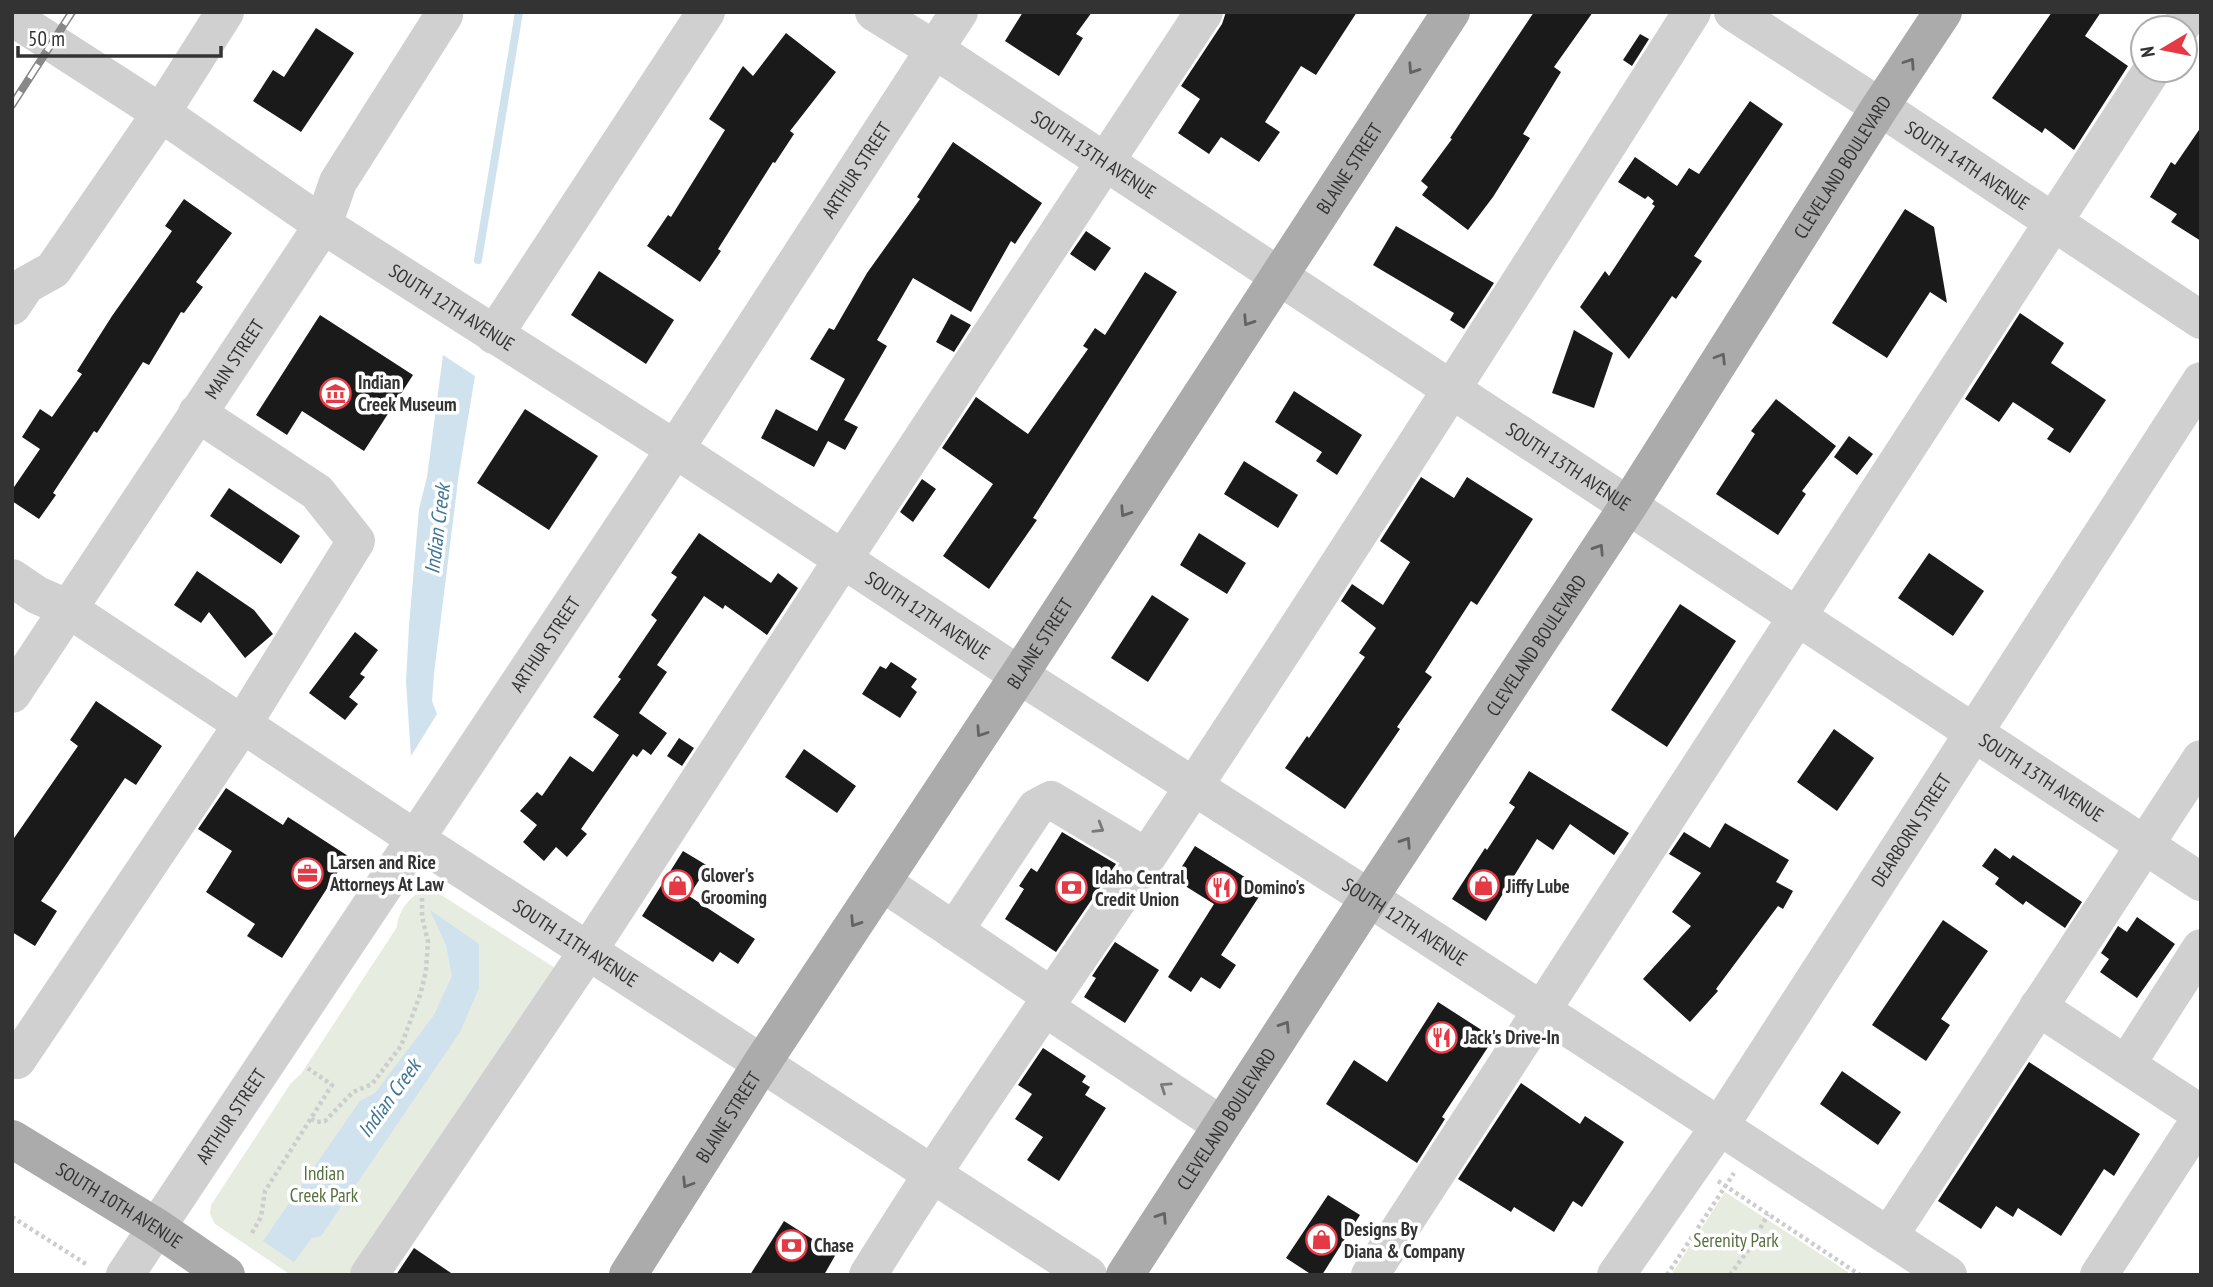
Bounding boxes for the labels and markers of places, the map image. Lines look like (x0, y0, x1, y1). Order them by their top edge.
place label: Indian Creek Museum (358, 370, 457, 416)
museum icon: Indian Creek Museum (318, 376, 352, 410)
place label: Larsen and Rice Attorneys At Law (329, 850, 444, 896)
office icon: Larsen and Rice Attorneys At Law (290, 856, 324, 890)
place label: Glover's Grooming (701, 863, 767, 909)
place label: Idaho Central Credit Union (1095, 865, 1185, 911)
shop icon: Glover's Grooming (661, 869, 695, 903)
shop icon: Jiffy Lube (1466, 869, 1500, 903)
restaurant icon: Domino's (1204, 870, 1238, 904)
bank icon: Idaho Central Credit Union (1055, 871, 1089, 905)
place label: Jiffy Lube (1505, 874, 1570, 898)
place label: Domino's (1244, 875, 1305, 899)
restaurant icon: Jack's Drive-In (1424, 1020, 1458, 1054)
place label: Jack's Drive-In (1463, 1025, 1560, 1049)
place label: Designs By Diana & Company (1344, 1217, 1465, 1263)
shop icon: Designs By Diana & Company (1304, 1223, 1338, 1257)
bank icon: Chase (774, 1228, 808, 1262)
place label: Chase (814, 1233, 854, 1257)

